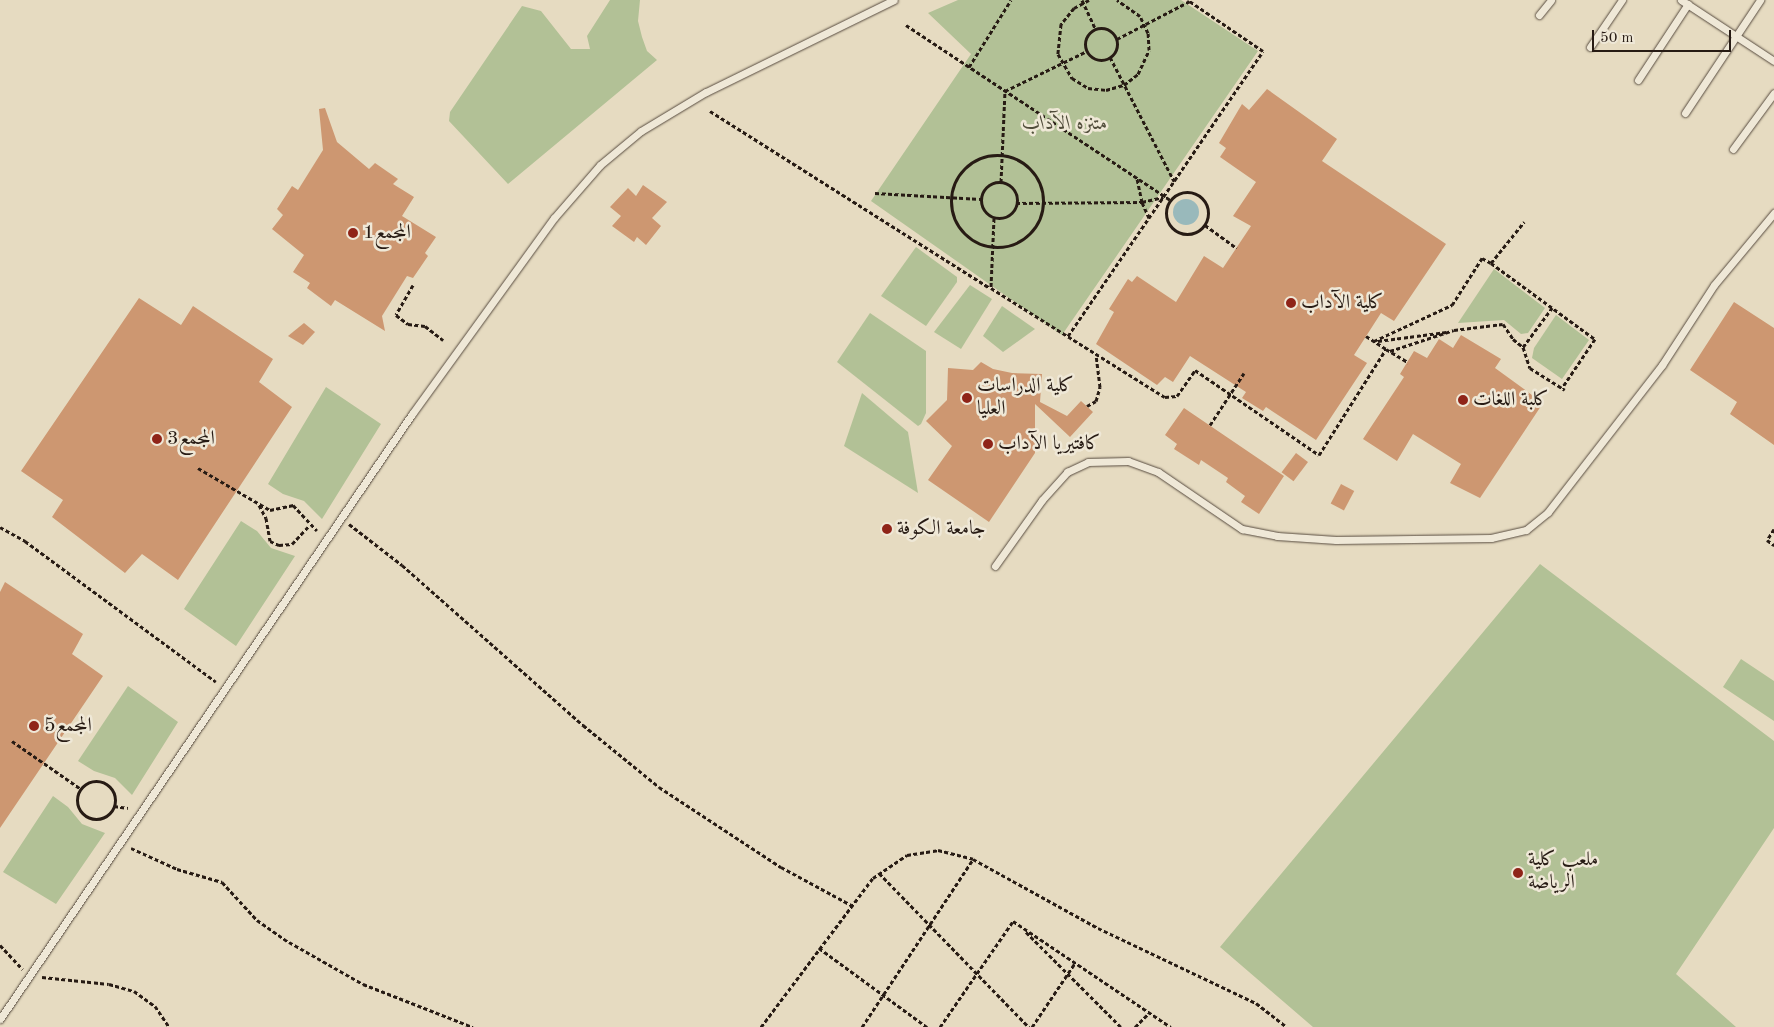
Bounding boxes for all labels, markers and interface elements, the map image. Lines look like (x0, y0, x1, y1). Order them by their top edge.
scale bar (1594, 20, 1733, 52)
text: 50 m (1600, 31, 1634, 46)
park label: متنزه الآداب (1022, 112, 1108, 136)
place label: المجمع1 (363, 221, 411, 245)
marker: المجمع1 (347, 227, 359, 239)
place label: كلية الآداب (1301, 291, 1384, 315)
marker: كلية الآداب (1285, 297, 1297, 309)
place label: كلية الدراسات العليا (977, 374, 1074, 421)
place label: كلبة اللغات (1473, 388, 1549, 412)
marker: كلية الدراسات العليا (961, 392, 973, 404)
marker: كلبة اللغات (1457, 394, 1469, 406)
place label: المجمع3 (167, 427, 215, 451)
place label: كافتيريا الآداب (998, 432, 1101, 456)
marker: المجمع3 (151, 433, 163, 445)
marker: كافتيريا الآداب (982, 438, 994, 450)
place label: جامعة الكوفة (897, 517, 986, 541)
marker: جامعة الكوفة (881, 523, 893, 535)
place label: المجمع5 (44, 714, 92, 738)
marker: المجمع5 (28, 720, 40, 732)
place label: ملعب كلية الرياضة (1528, 849, 1598, 896)
marker: ملعب كلية الرياضة (1512, 867, 1524, 879)

